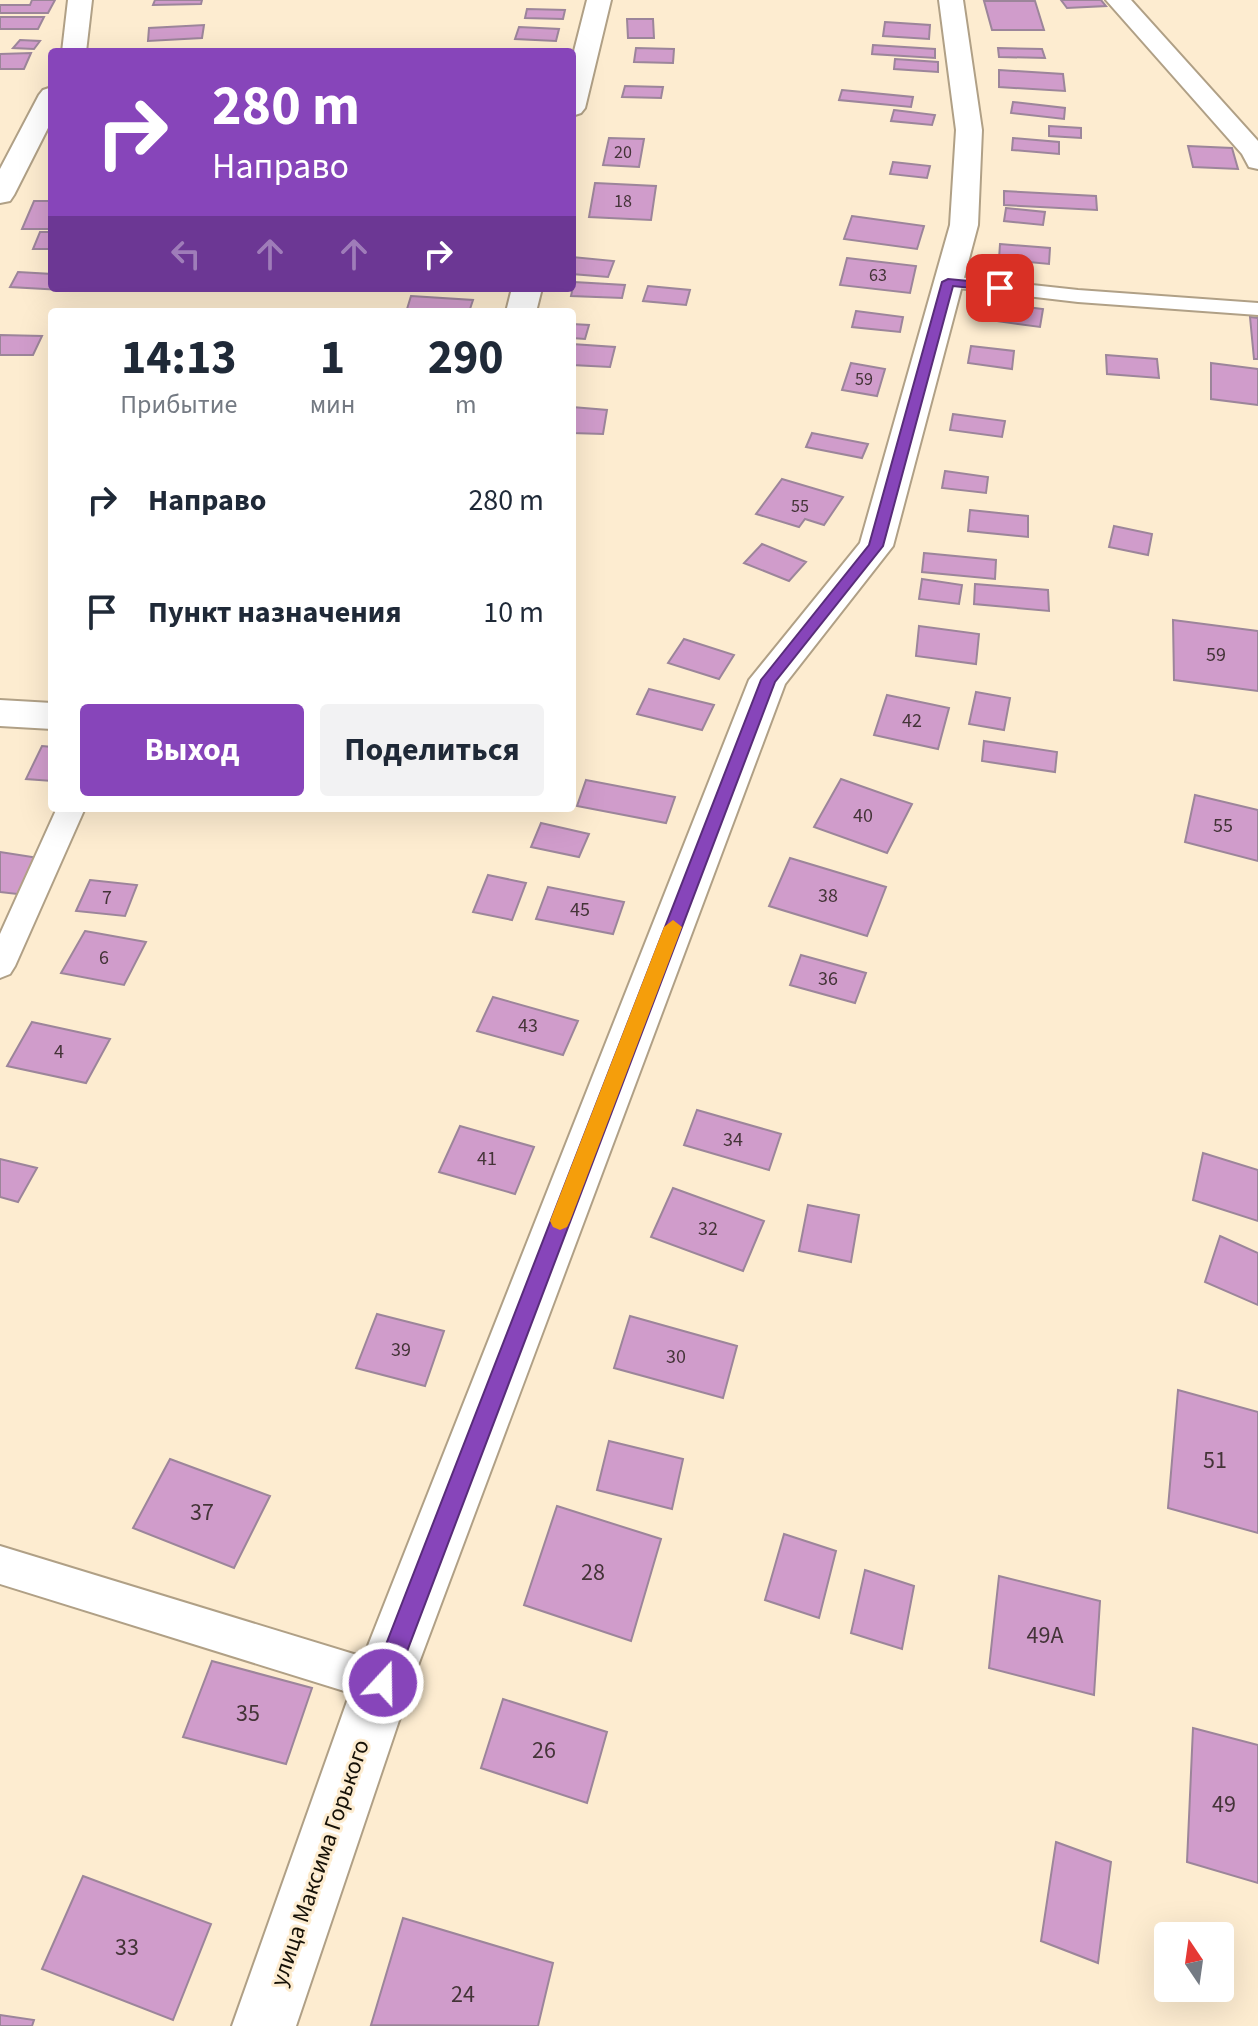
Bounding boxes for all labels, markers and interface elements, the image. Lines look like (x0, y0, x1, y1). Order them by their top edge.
text: 280 m (212, 67, 360, 146)
icon: right (80, 80, 184, 184)
house number: 20 (614, 140, 632, 165)
text: Направо (212, 141, 349, 192)
house number: 18 (614, 189, 632, 214)
icon: left (164, 232, 208, 276)
icon: ahead (248, 232, 292, 276)
icon: ahead (332, 232, 376, 276)
icon: right (416, 232, 460, 276)
pin (966, 254, 1034, 322)
house number: 63 (869, 263, 887, 288)
icon: arrive (978, 266, 1022, 310)
text: 14:13 (121, 324, 237, 392)
text: 1 (320, 324, 345, 392)
text: 290 (428, 324, 504, 392)
house number: 59 (855, 367, 873, 392)
text: Прибытие (120, 386, 237, 423)
text: мин (310, 386, 355, 423)
text: m (455, 386, 476, 423)
icon: right (80, 478, 124, 522)
text: Направо (148, 479, 266, 522)
text: 280 m (468, 479, 544, 522)
house number: 55 (791, 494, 809, 519)
icon: arrive (80, 590, 124, 634)
text: Пункт назначения (148, 591, 402, 634)
text: 10 m (483, 591, 544, 634)
house number: 59 (1206, 641, 1226, 669)
button: Выход (80, 704, 304, 796)
button: Поделиться (320, 704, 544, 796)
house number: 42 (902, 707, 922, 735)
house number: 40 (853, 802, 873, 830)
house number: 55 (1213, 812, 1233, 840)
house number: 38 (818, 882, 838, 910)
house number: 7 (102, 884, 112, 912)
house number: 45 (570, 896, 590, 924)
house number: 6 (99, 944, 109, 972)
house number: 36 (818, 965, 838, 993)
house number: 43 (518, 1012, 538, 1040)
house number: 4 (54, 1038, 64, 1066)
house number: 34 (723, 1126, 743, 1154)
house number: 41 (477, 1145, 497, 1173)
house number: 32 (698, 1215, 718, 1243)
house number: 39 (391, 1336, 411, 1364)
house number: 30 (666, 1343, 686, 1371)
house number: 51 (1203, 1443, 1227, 1478)
house number: 37 (190, 1495, 214, 1530)
house number: 28 (581, 1555, 605, 1590)
house number: 49А (1027, 1618, 1063, 1653)
position arrow (341, 1641, 425, 1725)
house number: 35 (236, 1696, 260, 1731)
house number: 26 (532, 1733, 556, 1768)
street label: улица Максима Горького (261, 1735, 379, 1991)
house number: 49 (1212, 1787, 1236, 1822)
north arrow (1154, 1922, 1234, 2002)
map controls (1154, 1922, 1234, 2002)
house number: 33 (115, 1930, 139, 1965)
house number: 24 (451, 1977, 475, 2012)

